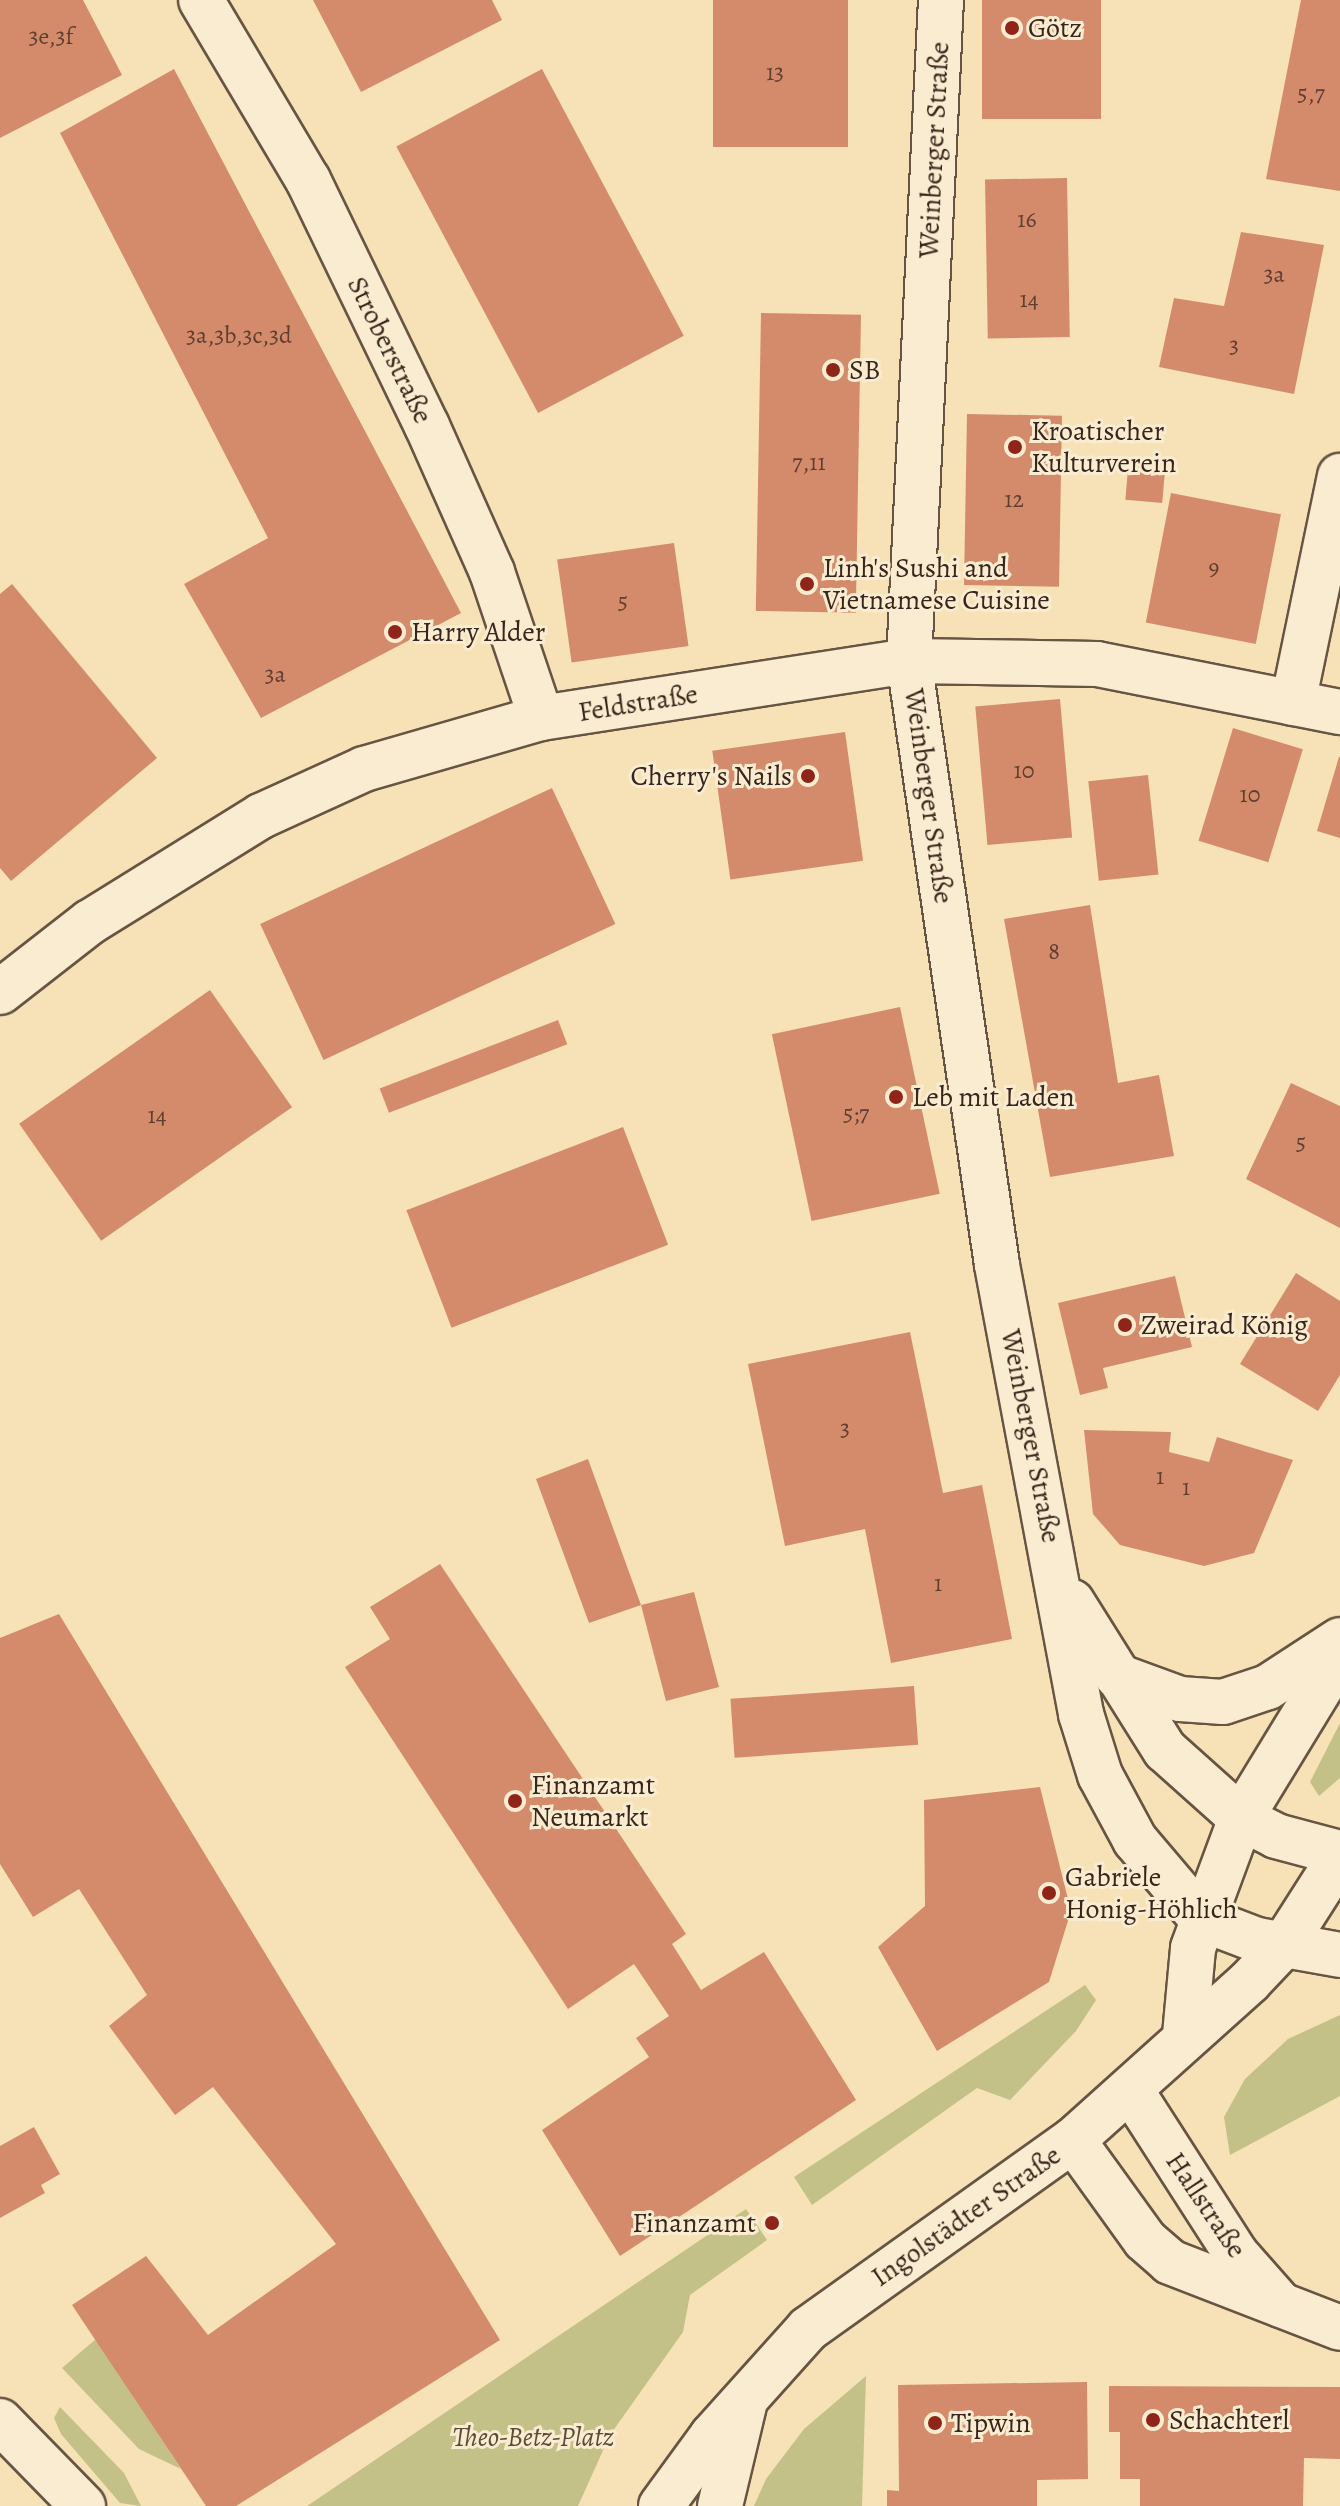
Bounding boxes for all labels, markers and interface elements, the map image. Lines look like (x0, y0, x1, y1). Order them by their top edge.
place label: Götz (1028, 11, 1082, 45)
marker: Götz (1003, 19, 1021, 37)
house number: 3e,3f (29, 23, 73, 51)
street label: Weinberger Straße (912, 41, 956, 259)
house number: 13 (766, 59, 784, 87)
house number: 5,7 (1297, 80, 1325, 108)
house number: 16 (1017, 206, 1037, 234)
house number: 3a (1263, 261, 1285, 289)
street label: Stroberstraße (340, 271, 440, 429)
house number: 14 (1019, 286, 1039, 314)
house number: 3a,3b,3c,3d (186, 322, 292, 350)
house number: 3 (1229, 332, 1239, 360)
place label: SB (849, 353, 881, 387)
marker: SB (824, 361, 842, 379)
place label: Kroatischer Kulturverein (1031, 414, 1176, 480)
marker: Kroatischer Kulturverein (1006, 438, 1024, 456)
house number: 7,11 (792, 449, 826, 477)
house number: 12 (1004, 486, 1024, 514)
place label: Linh's Sushi and Vietnamese Cuisine (823, 551, 1050, 617)
house number: 9 (1209, 554, 1219, 582)
marker: Linh's Sushi and Vietnamese Cuisine (798, 575, 816, 593)
house number: 5 (618, 588, 628, 616)
place label: Harry Alder (411, 615, 545, 649)
marker: Harry Alder (386, 623, 404, 641)
house number: 3a (264, 661, 286, 689)
street label: Feldstraße (576, 677, 700, 729)
street label: Weinberger Straße (897, 686, 961, 906)
house number: 10 (1014, 757, 1034, 785)
place label: Cherry's Nails (631, 759, 792, 793)
marker: Cherry's Nails (799, 767, 817, 785)
house number: 10 (1240, 781, 1260, 809)
house number: 8 (1048, 938, 1060, 966)
place label: Leb mit Laden (912, 1080, 1075, 1114)
marker: Leb mit Laden (887, 1088, 905, 1106)
house number: 5;7 (843, 1100, 869, 1128)
house number: 14 (147, 1102, 167, 1130)
house number: 5 (1296, 1129, 1306, 1157)
place label: Zweirad König (1141, 1308, 1308, 1342)
marker: Zweirad König (1116, 1316, 1134, 1334)
street label: Weinberger Straße (994, 1326, 1068, 1546)
house number: 3 (840, 1415, 850, 1443)
house number: 1 (1156, 1463, 1164, 1491)
house number: 1 (1182, 1474, 1190, 1502)
house number: 1 (934, 1570, 942, 1598)
place label: Finanzamt Neumarkt (531, 1768, 655, 1834)
marker: Finanzamt Neumarkt (506, 1792, 524, 1810)
place label: Gabriele Honig-Höhlich (1065, 1860, 1238, 1926)
marker: Gabriele Honig-Höhlich (1040, 1884, 1058, 1902)
street label: Ingolstädter Straße (865, 2138, 1067, 2294)
street label: Hallstraße (1158, 2146, 1254, 2264)
place label: Finanzamt (632, 2206, 756, 2240)
marker: Finanzamt (763, 2214, 781, 2232)
place label: Schachterl (1169, 2403, 1289, 2437)
place label: Tipwin (951, 2406, 1031, 2440)
marker: Schachterl (1144, 2411, 1162, 2429)
marker: Tipwin (926, 2414, 944, 2432)
park label: Theo-Betz-Platz (452, 2420, 614, 2454)

